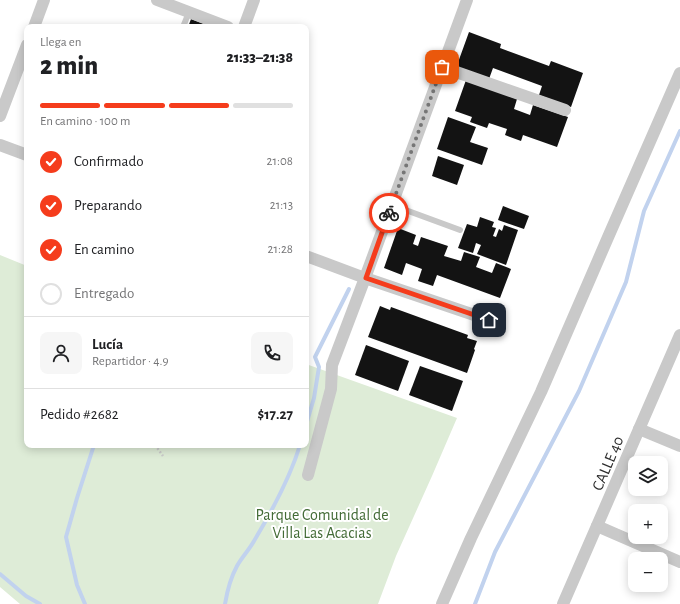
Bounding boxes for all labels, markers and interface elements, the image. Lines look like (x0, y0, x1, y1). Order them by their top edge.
text: Llega en (40, 36, 82, 49)
text: 21:33–21:38 (227, 50, 293, 65)
pin (425, 50, 459, 84)
text: 2 min (40, 53, 98, 79)
icon: bag (431, 56, 453, 78)
text: En camino · 100 m (40, 115, 130, 128)
icon: check (40, 151, 62, 173)
text: Confirmado (74, 154, 144, 169)
text: 21:08 (267, 155, 293, 168)
courier (369, 193, 409, 233)
icon: check (40, 195, 62, 217)
text: Preparando (74, 198, 142, 213)
text: 21:13 (270, 199, 293, 212)
icon: bike (378, 202, 400, 224)
icon: check (40, 239, 62, 261)
text: En camino (74, 242, 134, 257)
text: 21:28 (268, 243, 293, 256)
text: Entregado (74, 286, 134, 301)
pin (472, 303, 506, 337)
icon: home (478, 309, 500, 331)
button: person (40, 332, 82, 374)
button: phone (251, 332, 293, 374)
text: Lucía (92, 337, 123, 352)
text: Repartidor · 4.9 (92, 355, 169, 368)
text: Pedido #2682 (40, 407, 119, 422)
text: $17.27 (257, 407, 293, 422)
street label: CALLE 40 (589, 434, 626, 493)
map controls (628, 456, 668, 592)
button: layers (628, 456, 668, 496)
button: + (628, 504, 668, 544)
park label: Parque Comunidal de Villa Las Acacias (255, 507, 389, 541)
button: − (628, 552, 668, 592)

